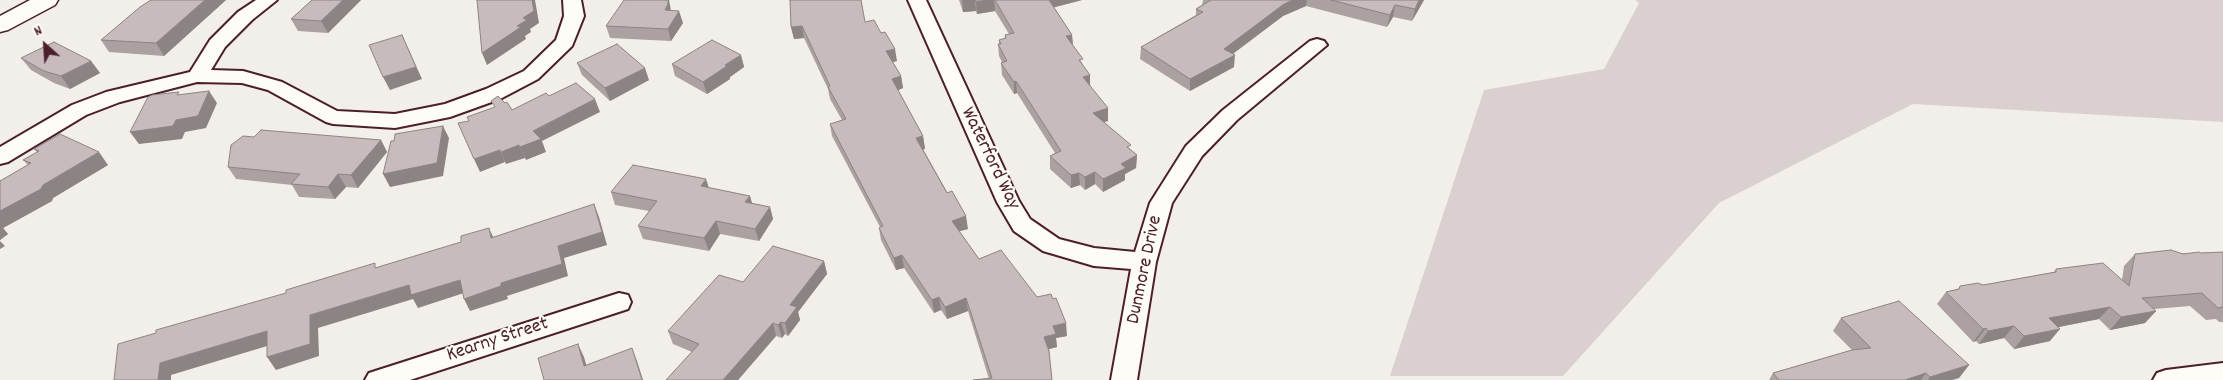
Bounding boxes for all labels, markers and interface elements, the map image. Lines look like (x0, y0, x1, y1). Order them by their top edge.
north arrow (20, 20, 70, 70)
text: N (31, 21, 46, 42)
street label: Waterford Way (954, 104, 1024, 214)
street label: Dunmore Drive (1123, 214, 1169, 326)
street label: Kearny Street (444, 313, 552, 369)

